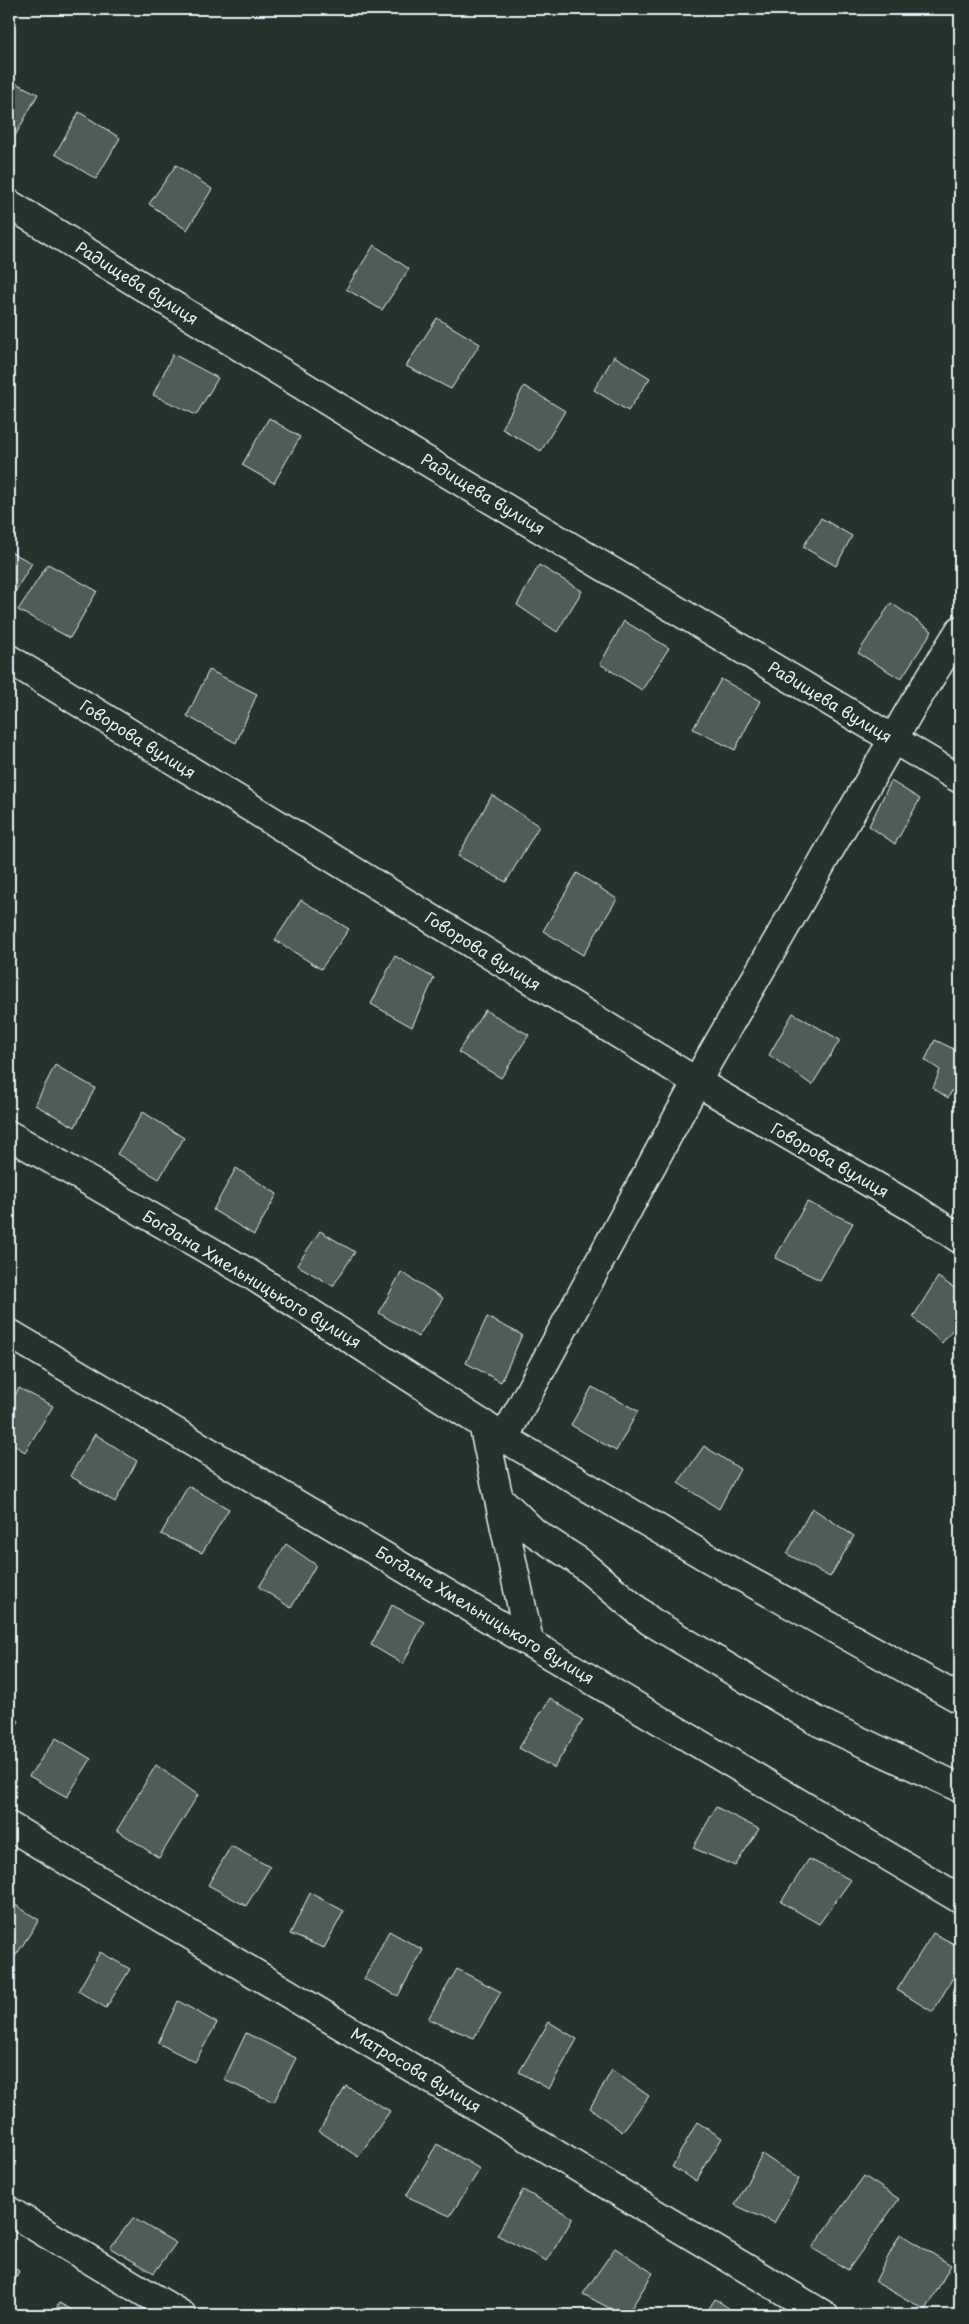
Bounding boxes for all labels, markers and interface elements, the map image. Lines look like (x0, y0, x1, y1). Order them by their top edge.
street label: Радищева вулиця (71, 235, 204, 330)
street label: Радищева вулиця (417, 446, 550, 540)
street label: Радищева вулиця (764, 654, 897, 748)
street label: Говорова вулиця (76, 693, 201, 784)
street label: Говорова вулиця (421, 905, 546, 996)
street label: Говорова вулиця (767, 1116, 894, 1203)
street label: Богдана Хмельницького вулиця (138, 1203, 367, 1353)
street label: Богдана Хмельницького вулиця (371, 1539, 600, 1689)
street label: Матросова вулиця (347, 2021, 486, 2118)

